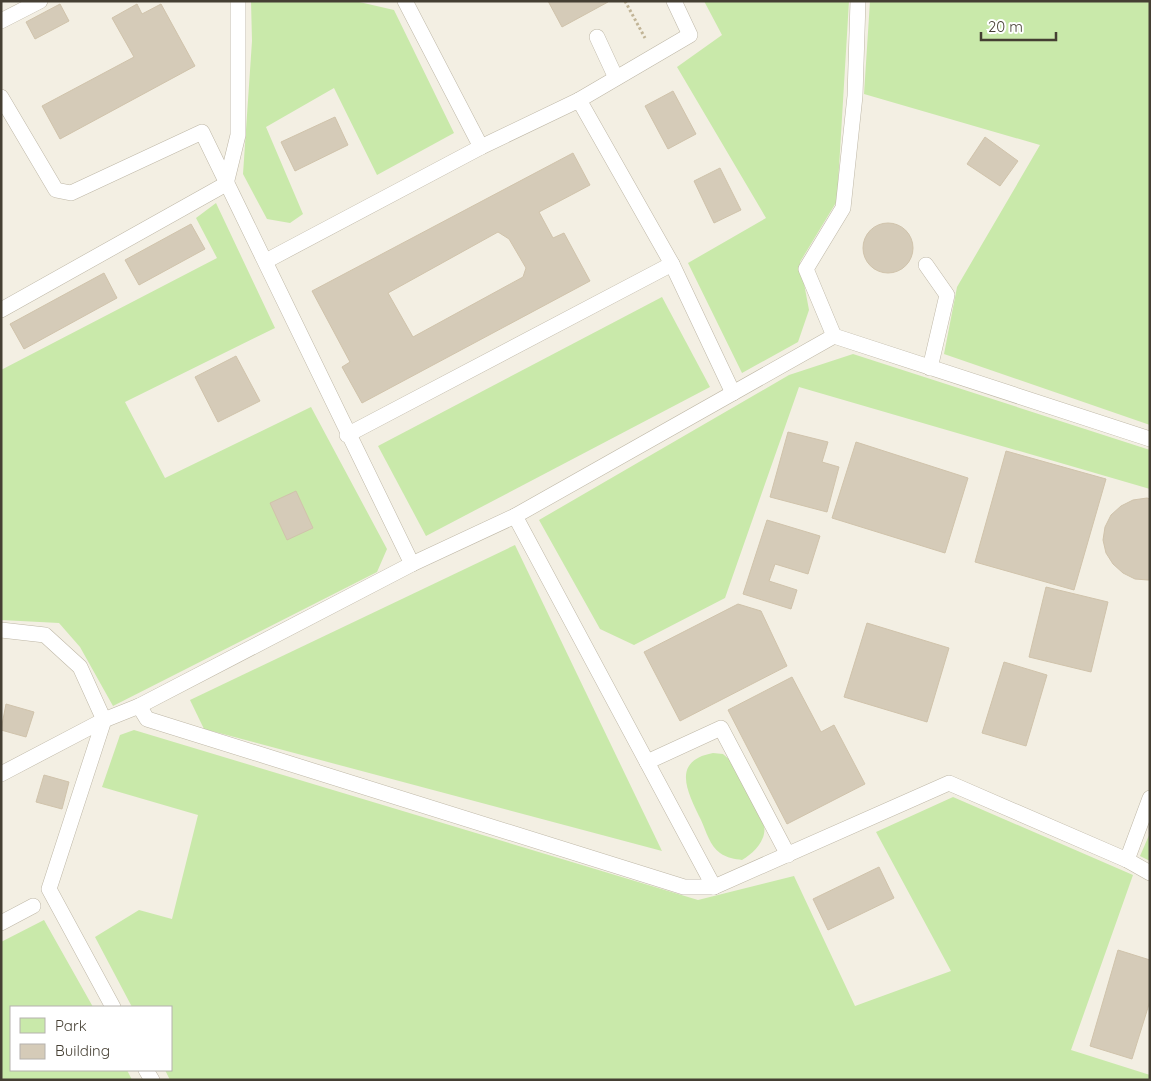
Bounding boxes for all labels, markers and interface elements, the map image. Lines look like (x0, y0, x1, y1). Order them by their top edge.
scale bar (981, 10, 1056, 42)
text: 20 m (988, 17, 1023, 36)
legend (10, 1006, 172, 1071)
text: Park (55, 1016, 87, 1035)
text: Building (55, 1041, 110, 1060)

